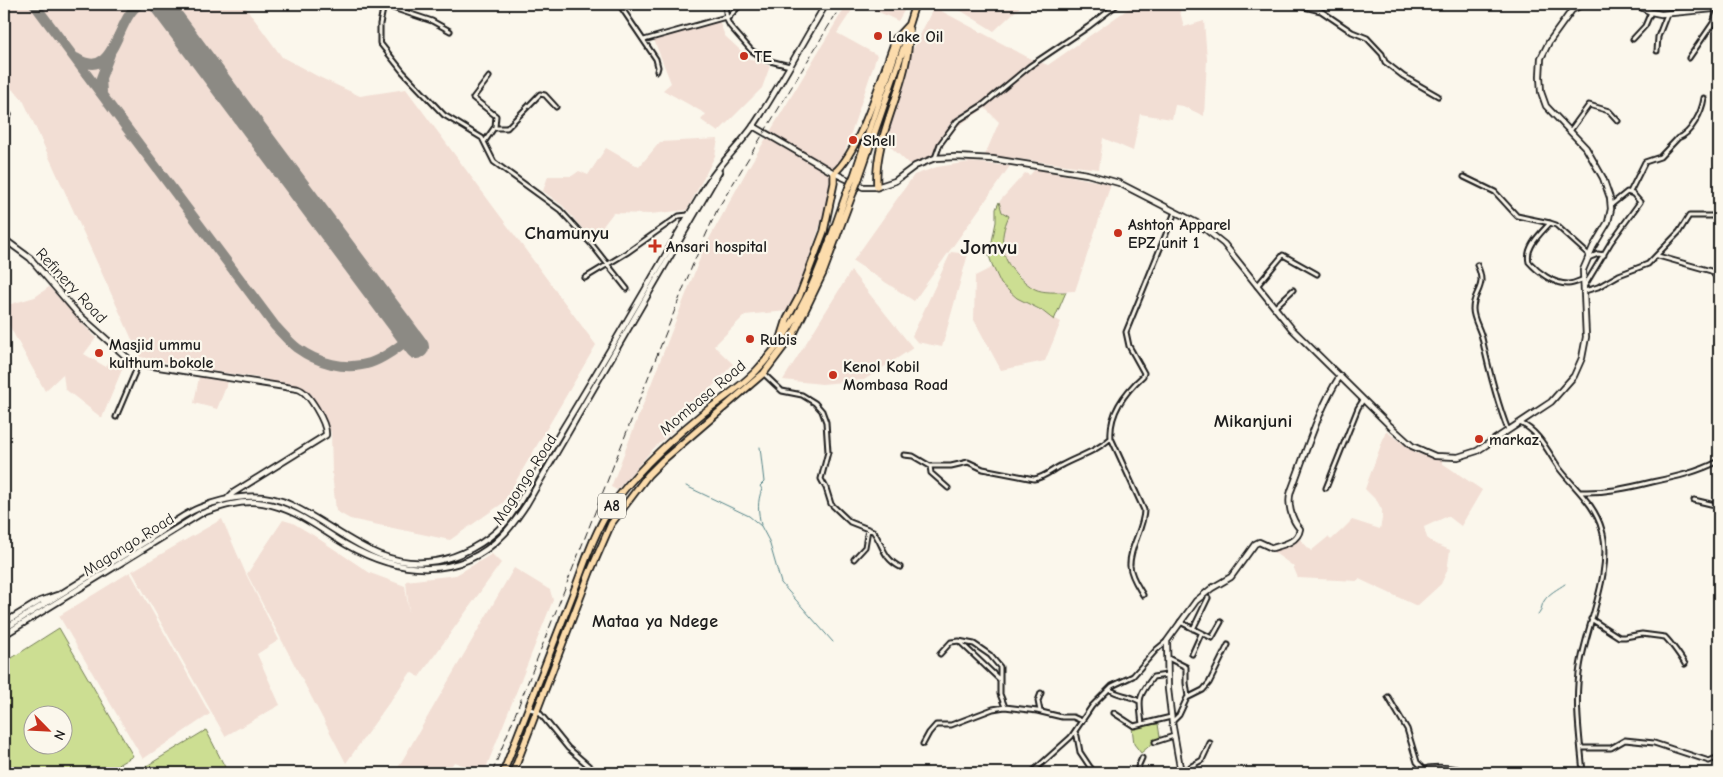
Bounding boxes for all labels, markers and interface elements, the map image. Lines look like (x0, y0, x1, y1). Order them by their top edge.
place label: Lake Oil (888, 28, 943, 46)
marker: Lake Oil (872, 30, 884, 42)
place label: TE (754, 48, 772, 66)
marker: TE (738, 50, 750, 62)
place label: Shell (863, 132, 896, 150)
marker: Shell (847, 134, 859, 146)
place label: Ashton Apparel EPZ unit 1 (1128, 216, 1231, 252)
district label: Chamunyu (525, 222, 609, 244)
marker: Ashton Apparel EPZ unit 1 (1112, 227, 1124, 239)
district label: Jomvu (960, 235, 1018, 259)
place label: Ansari hospital (666, 238, 767, 256)
marker: Ansari hospital (648, 239, 662, 253)
street label: Refinery Road (32, 245, 110, 327)
place label: Rubis (760, 331, 797, 349)
marker: Rubis (744, 333, 756, 345)
place label: Masjid ummu kulthum bokole (109, 336, 214, 372)
marker: Masjid ummu kulthum bokole (93, 347, 105, 359)
street label: Mombasa Road (656, 357, 749, 439)
place label: Kenol Kobil Mombasa Road (843, 358, 948, 394)
marker: Kenol Kobil Mombasa Road (827, 369, 839, 381)
district label: Mikanjuni (1214, 410, 1292, 432)
street label: Magongo Road (489, 431, 561, 528)
place label: markaz (1489, 431, 1539, 449)
marker: markaz (1473, 433, 1485, 445)
road number: A8 (598, 494, 626, 518)
street label: Magongo Road (80, 510, 178, 580)
district label: Mataa ya Ndege (592, 611, 718, 632)
north arrow (22, 704, 72, 754)
text: N (50, 727, 69, 743)

